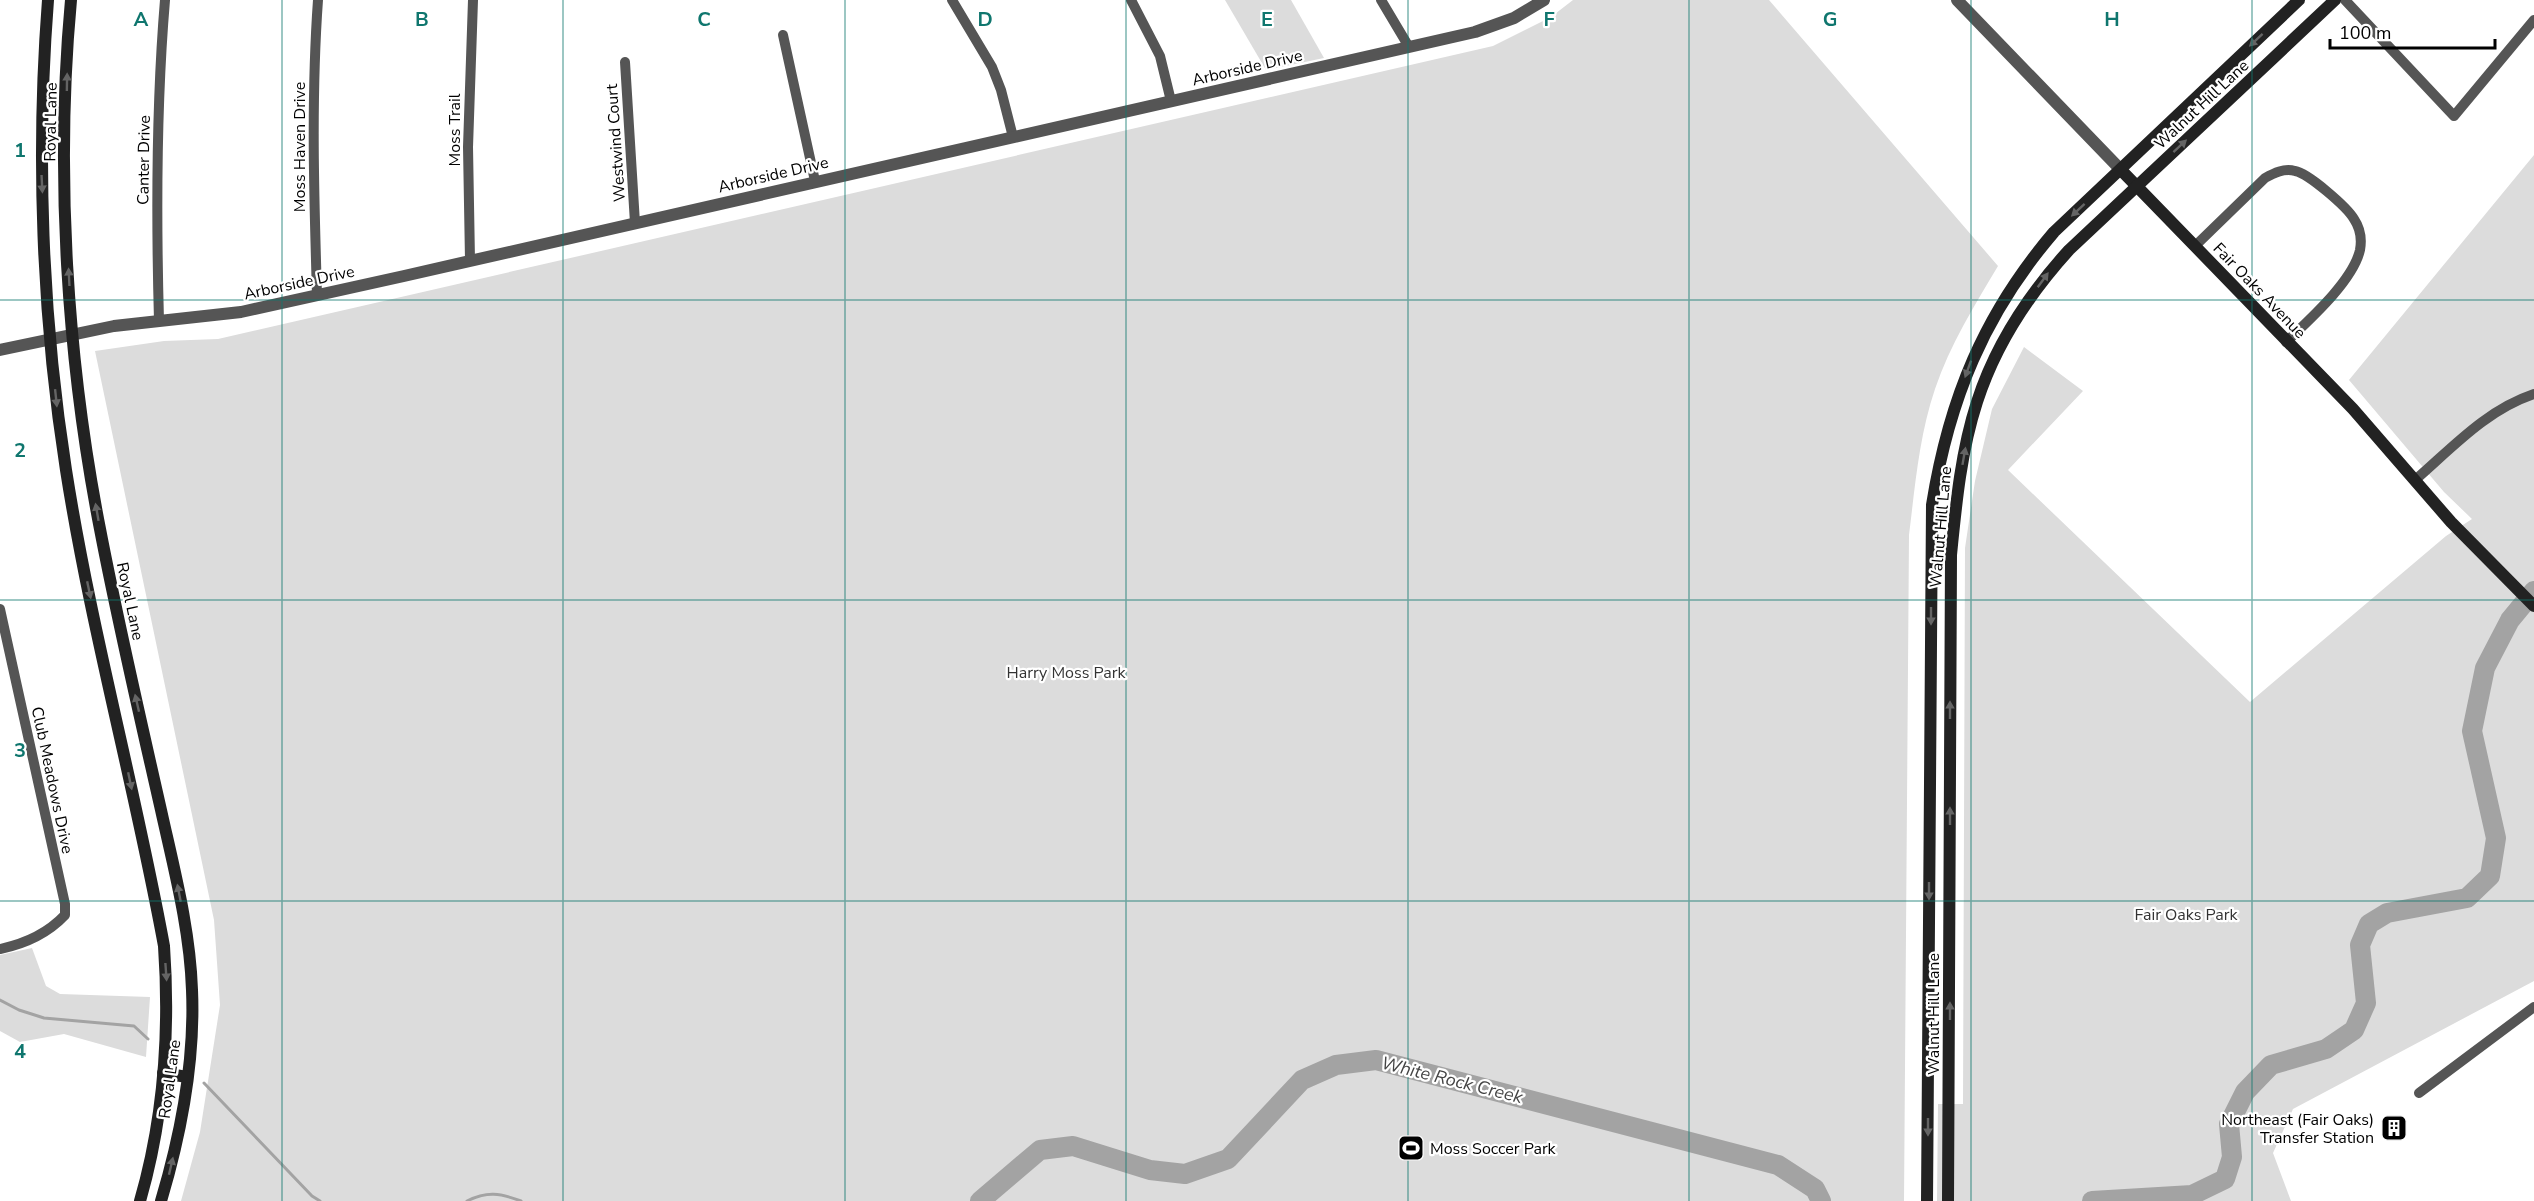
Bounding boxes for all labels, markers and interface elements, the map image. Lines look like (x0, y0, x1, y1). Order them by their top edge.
text: A (134, 6, 149, 33)
text: B (415, 6, 429, 33)
text: C (697, 6, 711, 33)
text: D (977, 6, 993, 33)
text: E (1261, 6, 1273, 33)
text: F (1543, 6, 1555, 33)
text: G (1823, 6, 1837, 33)
text: H (2104, 6, 2120, 33)
scale bar (2330, 12, 2495, 50)
text: 100 m (2339, 21, 2391, 45)
one-way arrow (2249, 33, 2264, 47)
street label: Arborside Drive (1190, 45, 1305, 91)
street label: Walnut Hill Lane (2150, 55, 2254, 154)
one-way arrow (62, 72, 72, 91)
street label: Royal Lane (39, 82, 63, 162)
street label: Moss Haven Drive (289, 82, 311, 212)
street label: Westwind Court (601, 83, 631, 203)
street label: Moss Trail (444, 93, 466, 167)
street label: Canter Drive (132, 115, 156, 205)
text: 1 (14, 137, 26, 164)
one-way arrow (2173, 139, 2188, 153)
street label: Arborside Drive (716, 152, 831, 198)
one-way arrow (38, 175, 47, 194)
one-way arrow (2071, 202, 2085, 216)
street label: Fair Oaks Avenue (2208, 238, 2311, 343)
street label: Arborside Drive (242, 261, 357, 305)
one-way arrow (64, 267, 73, 286)
one-way arrow (2037, 272, 2049, 287)
one-way arrow (1963, 360, 1973, 378)
one-way arrow (52, 389, 61, 408)
text: 2 (14, 437, 26, 464)
one-way arrow (1960, 446, 1969, 465)
street label: Walnut Hill Lane (1925, 465, 1957, 589)
one-way arrow (92, 503, 101, 522)
street label: Royal Lane (111, 560, 149, 642)
one-way arrow (85, 581, 95, 599)
one-way arrow (1926, 607, 1936, 626)
park label: Harry Moss Park (1007, 662, 1126, 684)
one-way arrow (132, 693, 141, 712)
one-way arrow (1945, 700, 1955, 719)
street label: Club Meadows Drive (26, 705, 78, 856)
text: 3 (14, 737, 26, 764)
one-way arrow (126, 771, 135, 790)
one-way arrow (1945, 807, 1955, 826)
one-way arrow (1924, 881, 1934, 900)
one-way arrow (174, 884, 183, 903)
park label: Fair Oaks Park (2135, 904, 2238, 926)
street label: Walnut Hill Lane (1923, 953, 1945, 1075)
one-way arrow (161, 963, 171, 982)
one-way arrow (1945, 1002, 1955, 1021)
text: 4 (14, 1038, 26, 1065)
street label: Royal Lane (154, 1038, 186, 1120)
water label: White Rock Creek (1379, 1051, 1526, 1109)
place label: Northeast (Fair Oaks) Transfer Station (2221, 1109, 2374, 1149)
building icon: Northeast (Fair Oaks) Transfer Station (2379, 1113, 2409, 1143)
one-way arrow (1923, 1118, 1933, 1137)
sports icon: Moss Soccer Park (1396, 1133, 1426, 1163)
place label: Moss Soccer Park (1430, 1138, 1557, 1160)
one-way arrow (167, 1156, 176, 1175)

